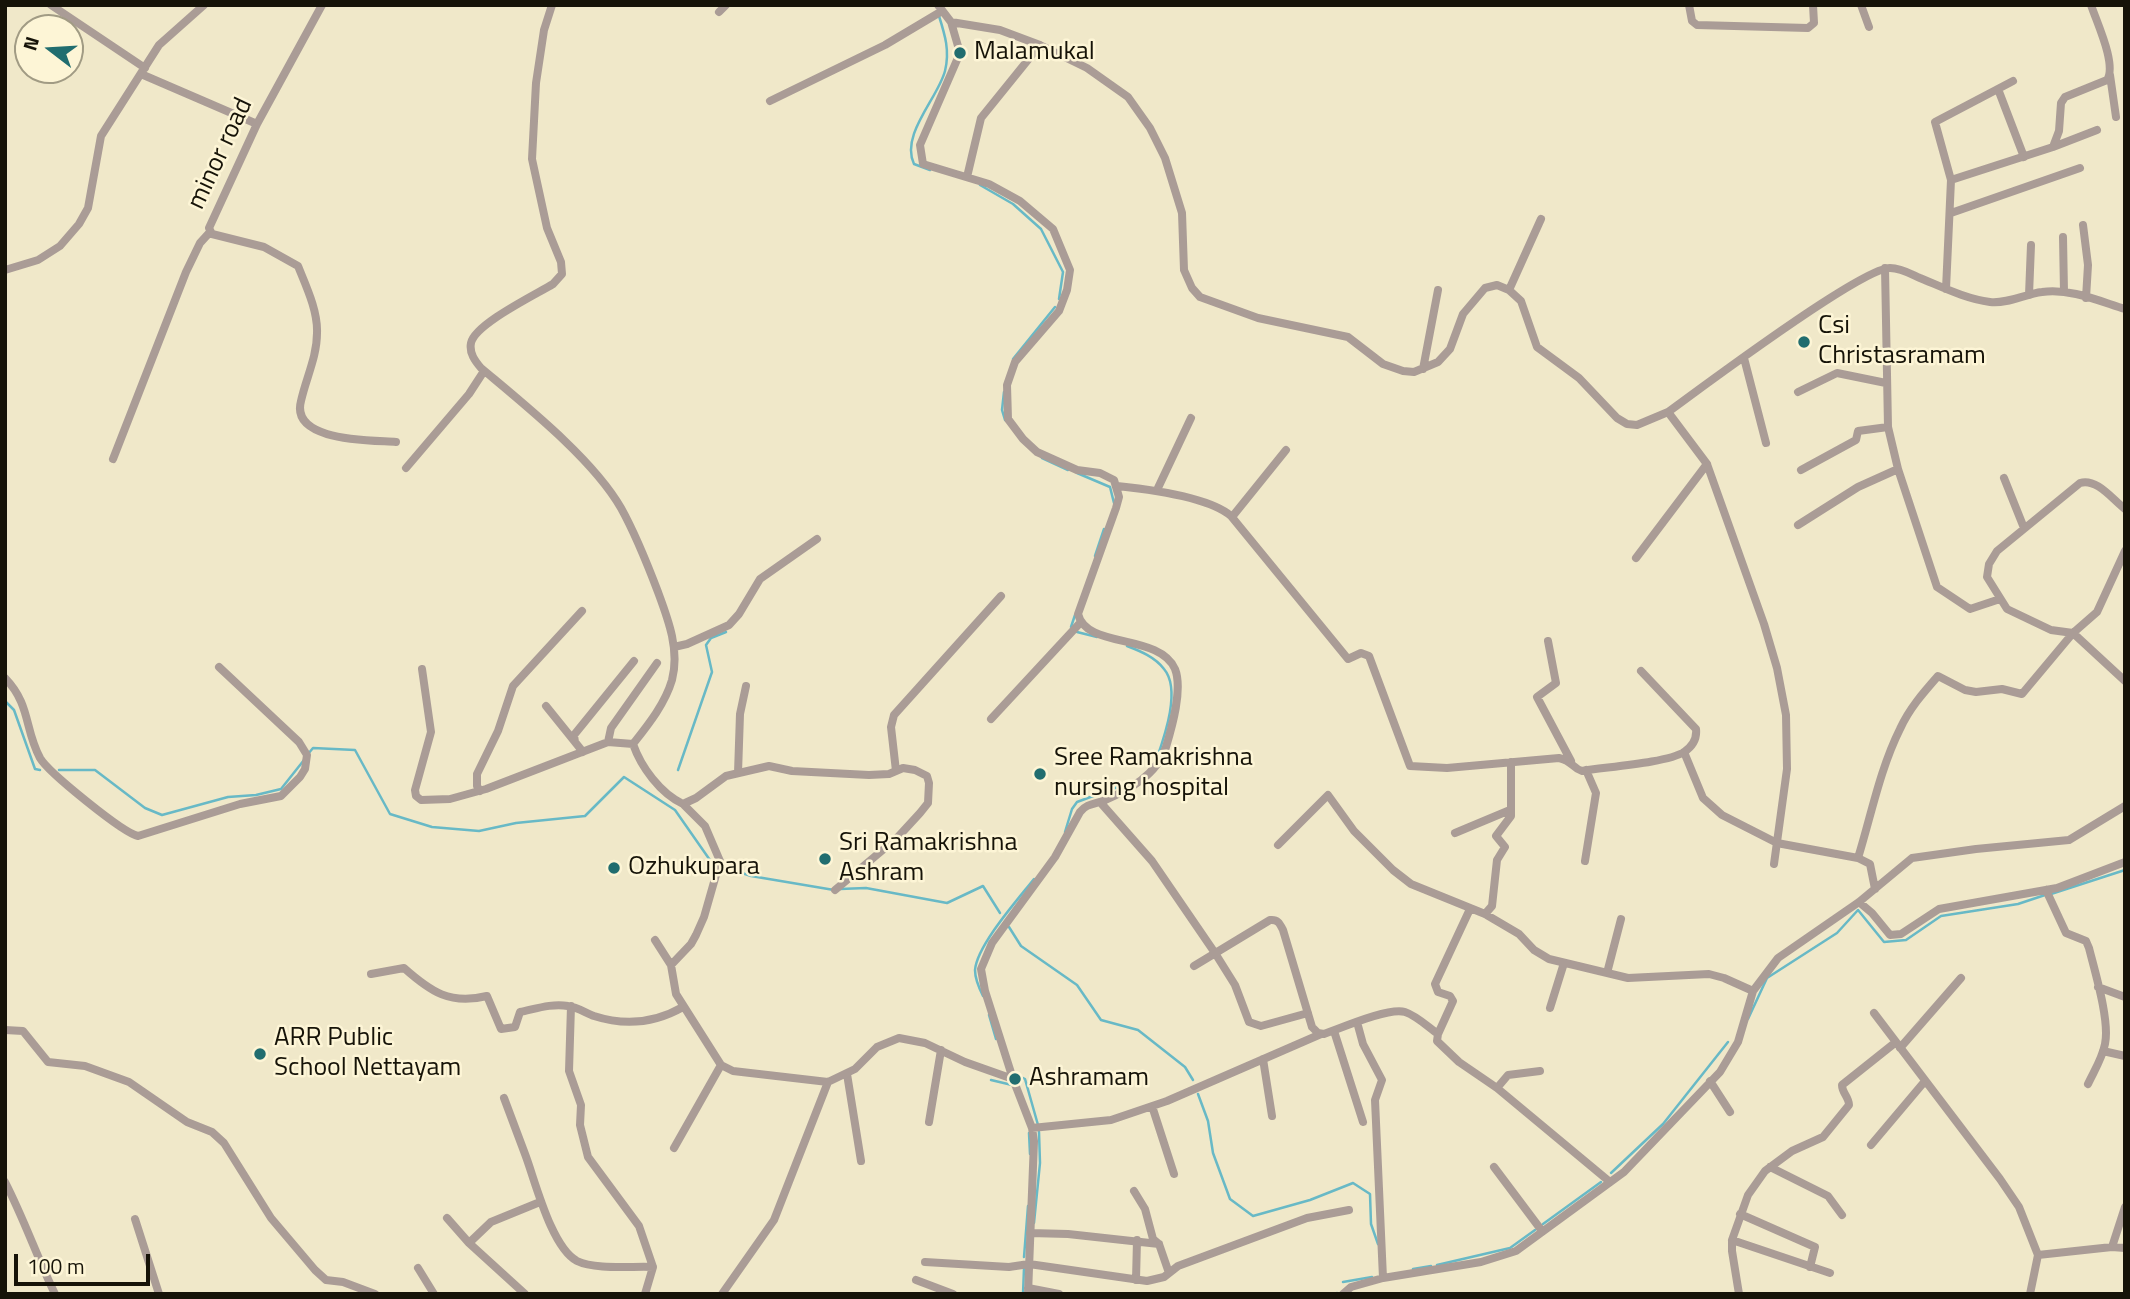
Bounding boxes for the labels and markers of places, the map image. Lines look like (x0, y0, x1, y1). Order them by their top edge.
place label: Malamukal (974, 37, 1095, 69)
marker: Malamukal (952, 45, 968, 61)
place label: Csi Christasramam (1818, 311, 1986, 372)
marker: Csi Christasramam (1796, 334, 1812, 350)
place label: Sree Ramakrishna nursing hospital (1054, 743, 1253, 804)
marker: Sree Ramakrishna nursing hospital (1032, 766, 1048, 782)
place label: Sri Ramakrishna Ashram (839, 828, 1017, 890)
marker: Sri Ramakrishna Ashram (817, 851, 833, 867)
place label: Ozhukupara (628, 852, 760, 884)
marker: Ozhukupara (606, 860, 622, 876)
place label: ARR Public School Nettayam (274, 1023, 461, 1084)
marker: ARR Public School Nettayam (252, 1046, 268, 1062)
place label: Ashramam (1029, 1063, 1149, 1095)
marker: Ashramam (1007, 1071, 1023, 1087)

